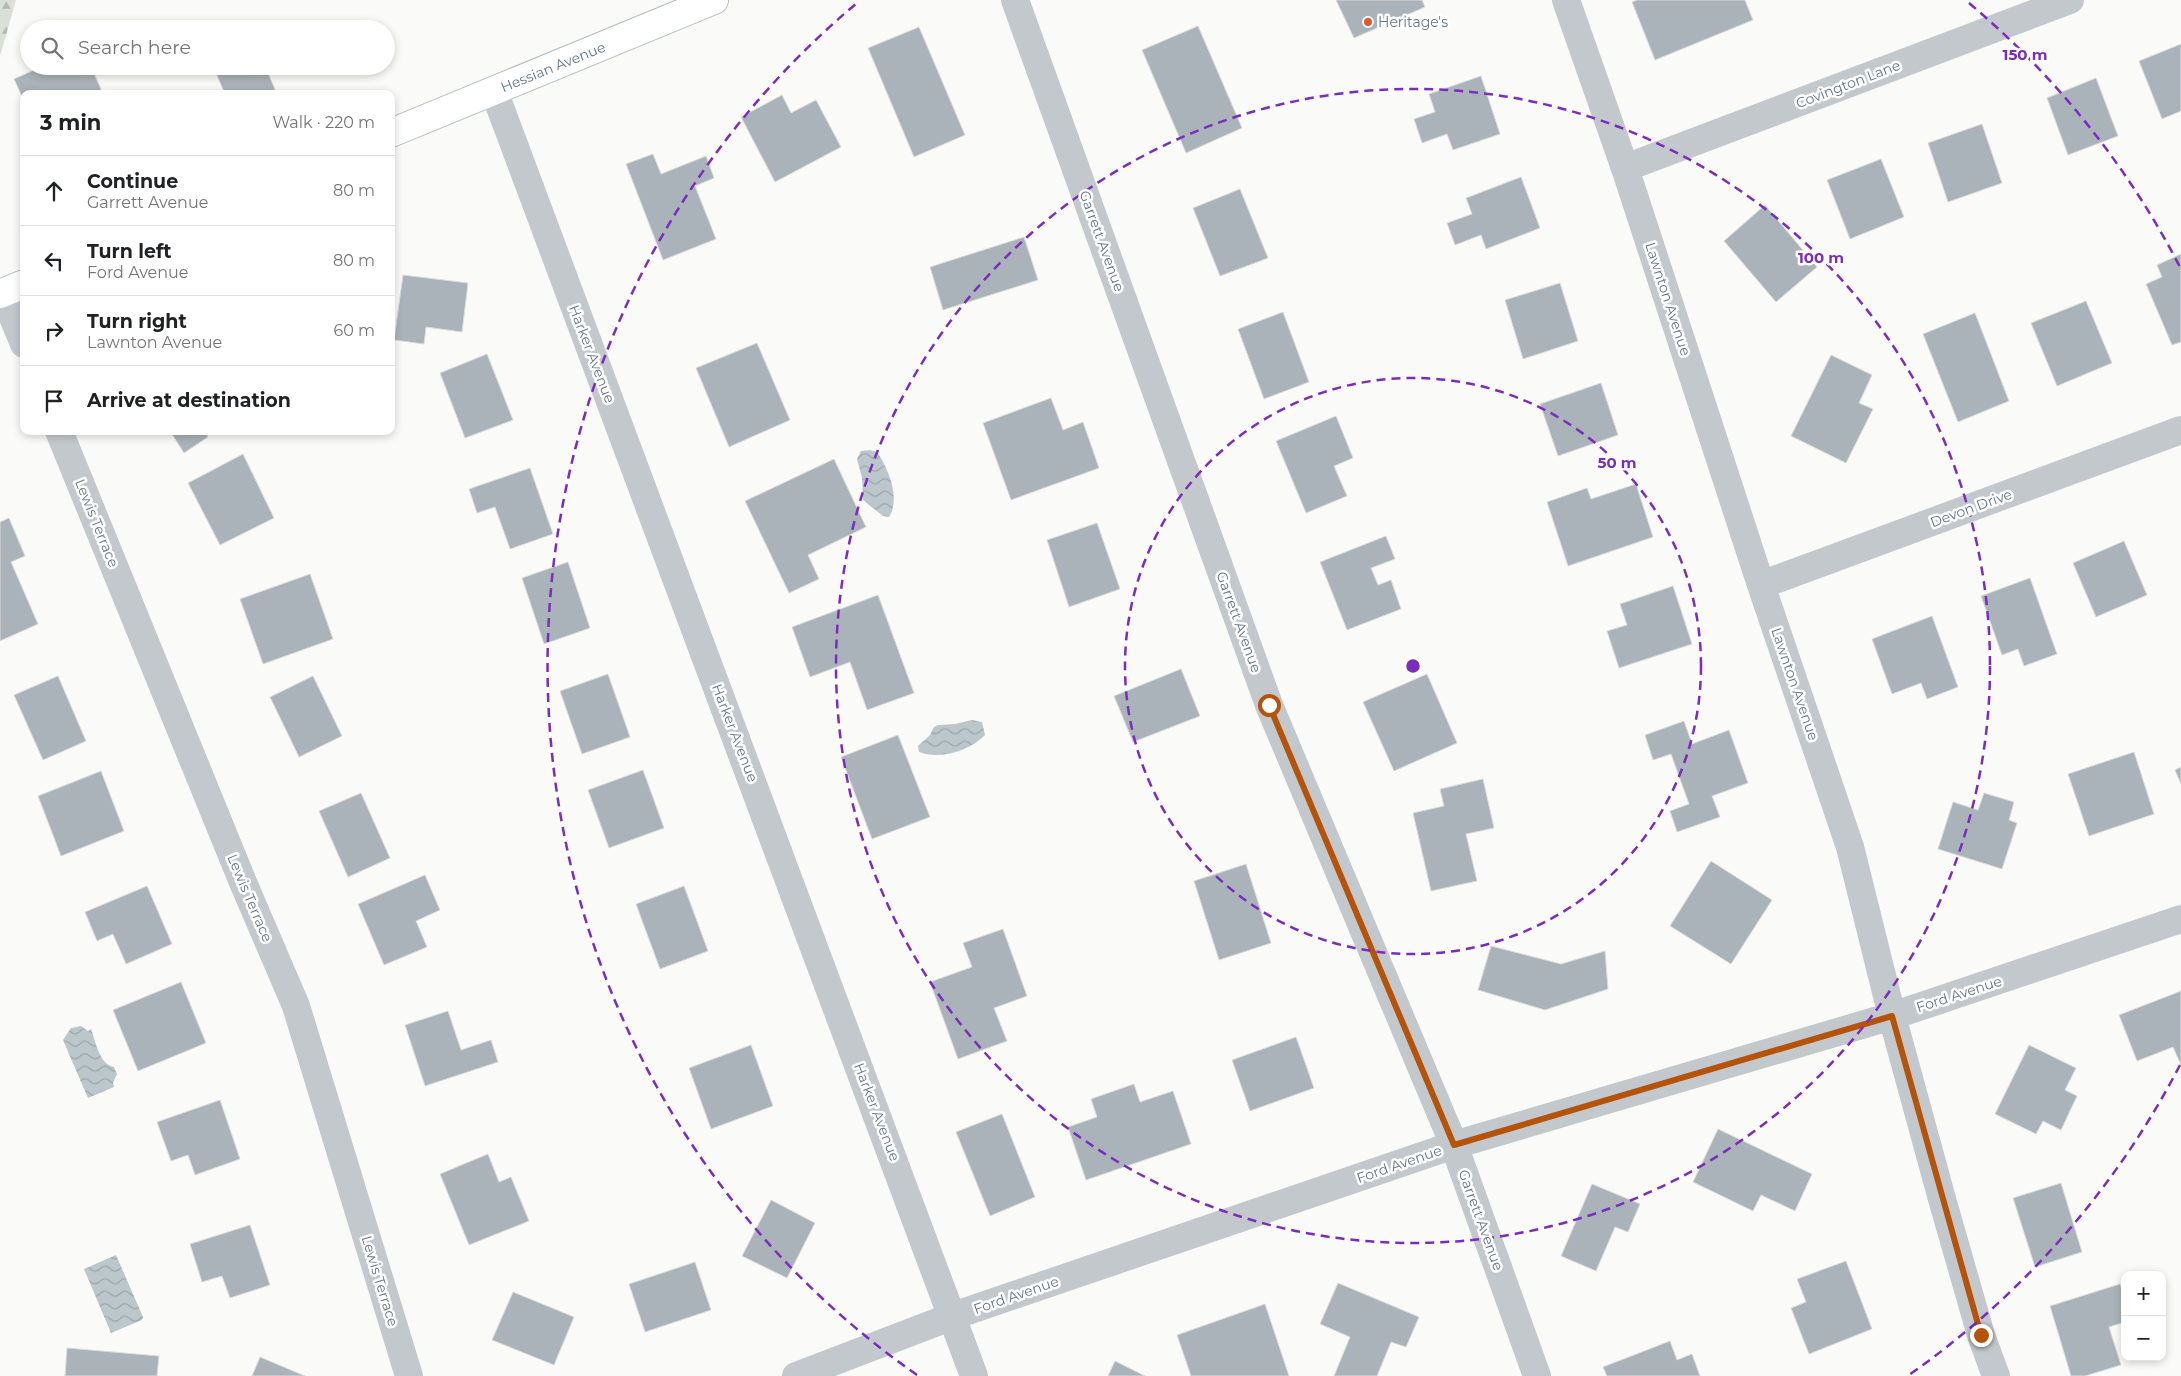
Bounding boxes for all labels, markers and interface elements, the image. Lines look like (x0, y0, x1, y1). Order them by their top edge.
place label: Heritage's (1378, 13, 1448, 31)
marker: Heritage's (1362, 16, 1374, 28)
search box (20, 20, 395, 75)
icon: search (38, 34, 66, 62)
text: Search here (78, 36, 191, 59)
street label: Hessian Avenue (498, 38, 608, 96)
text: 150 m (2003, 45, 2047, 64)
street label: Covington Lane (1793, 56, 1903, 112)
text: 3 min (40, 110, 101, 135)
text: Walk · 220 m (272, 113, 375, 132)
text: Continue (87, 170, 178, 193)
icon: ahead (40, 177, 68, 205)
text: 80 m (333, 181, 375, 200)
street label: Garrett Avenue (1075, 188, 1129, 294)
text: Garrett Avenue (87, 193, 208, 212)
text: Turn left (87, 240, 172, 263)
street label: Lawnton Avenue (1641, 240, 1695, 358)
icon: left (40, 247, 68, 275)
text: 100 m (1798, 248, 1844, 267)
text: 80 m (333, 251, 375, 270)
text: Ford Avenue (87, 263, 189, 282)
street label: Harker Avenue (565, 302, 619, 406)
text: Turn right (87, 310, 187, 333)
icon: right (40, 317, 68, 345)
text: 60 m (333, 321, 375, 340)
text: Lawnton Avenue (87, 333, 222, 352)
icon: arrive (40, 387, 68, 415)
text: Arrive at destination (87, 389, 291, 412)
text: 50 m (1597, 453, 1637, 472)
street label: Lewis Terrace (71, 476, 123, 570)
street label: Devon Drive (1928, 485, 2014, 531)
street label: Garrett Avenue (1212, 569, 1266, 675)
street label: Lawnton Avenue (1767, 625, 1823, 743)
centre of rings (1404, 657, 1422, 675)
street label: Harker Avenue (708, 681, 762, 785)
route start (1258, 694, 1281, 717)
street label: Lewis Terrace (223, 851, 277, 945)
street label: Ford Avenue (1914, 972, 2004, 1016)
street label: Harker Avenue (850, 1060, 904, 1164)
street label: Ford Avenue (1354, 1141, 1444, 1187)
street label: Garrett Avenue (1454, 1167, 1508, 1273)
street label: Lewis Terrace (358, 1234, 402, 1328)
map controls (2121, 1271, 2166, 1361)
button: + (2121, 1271, 2166, 1316)
street label: Ford Avenue (971, 1272, 1061, 1318)
button: − (2121, 1316, 2166, 1361)
route end (1970, 1324, 1993, 1347)

